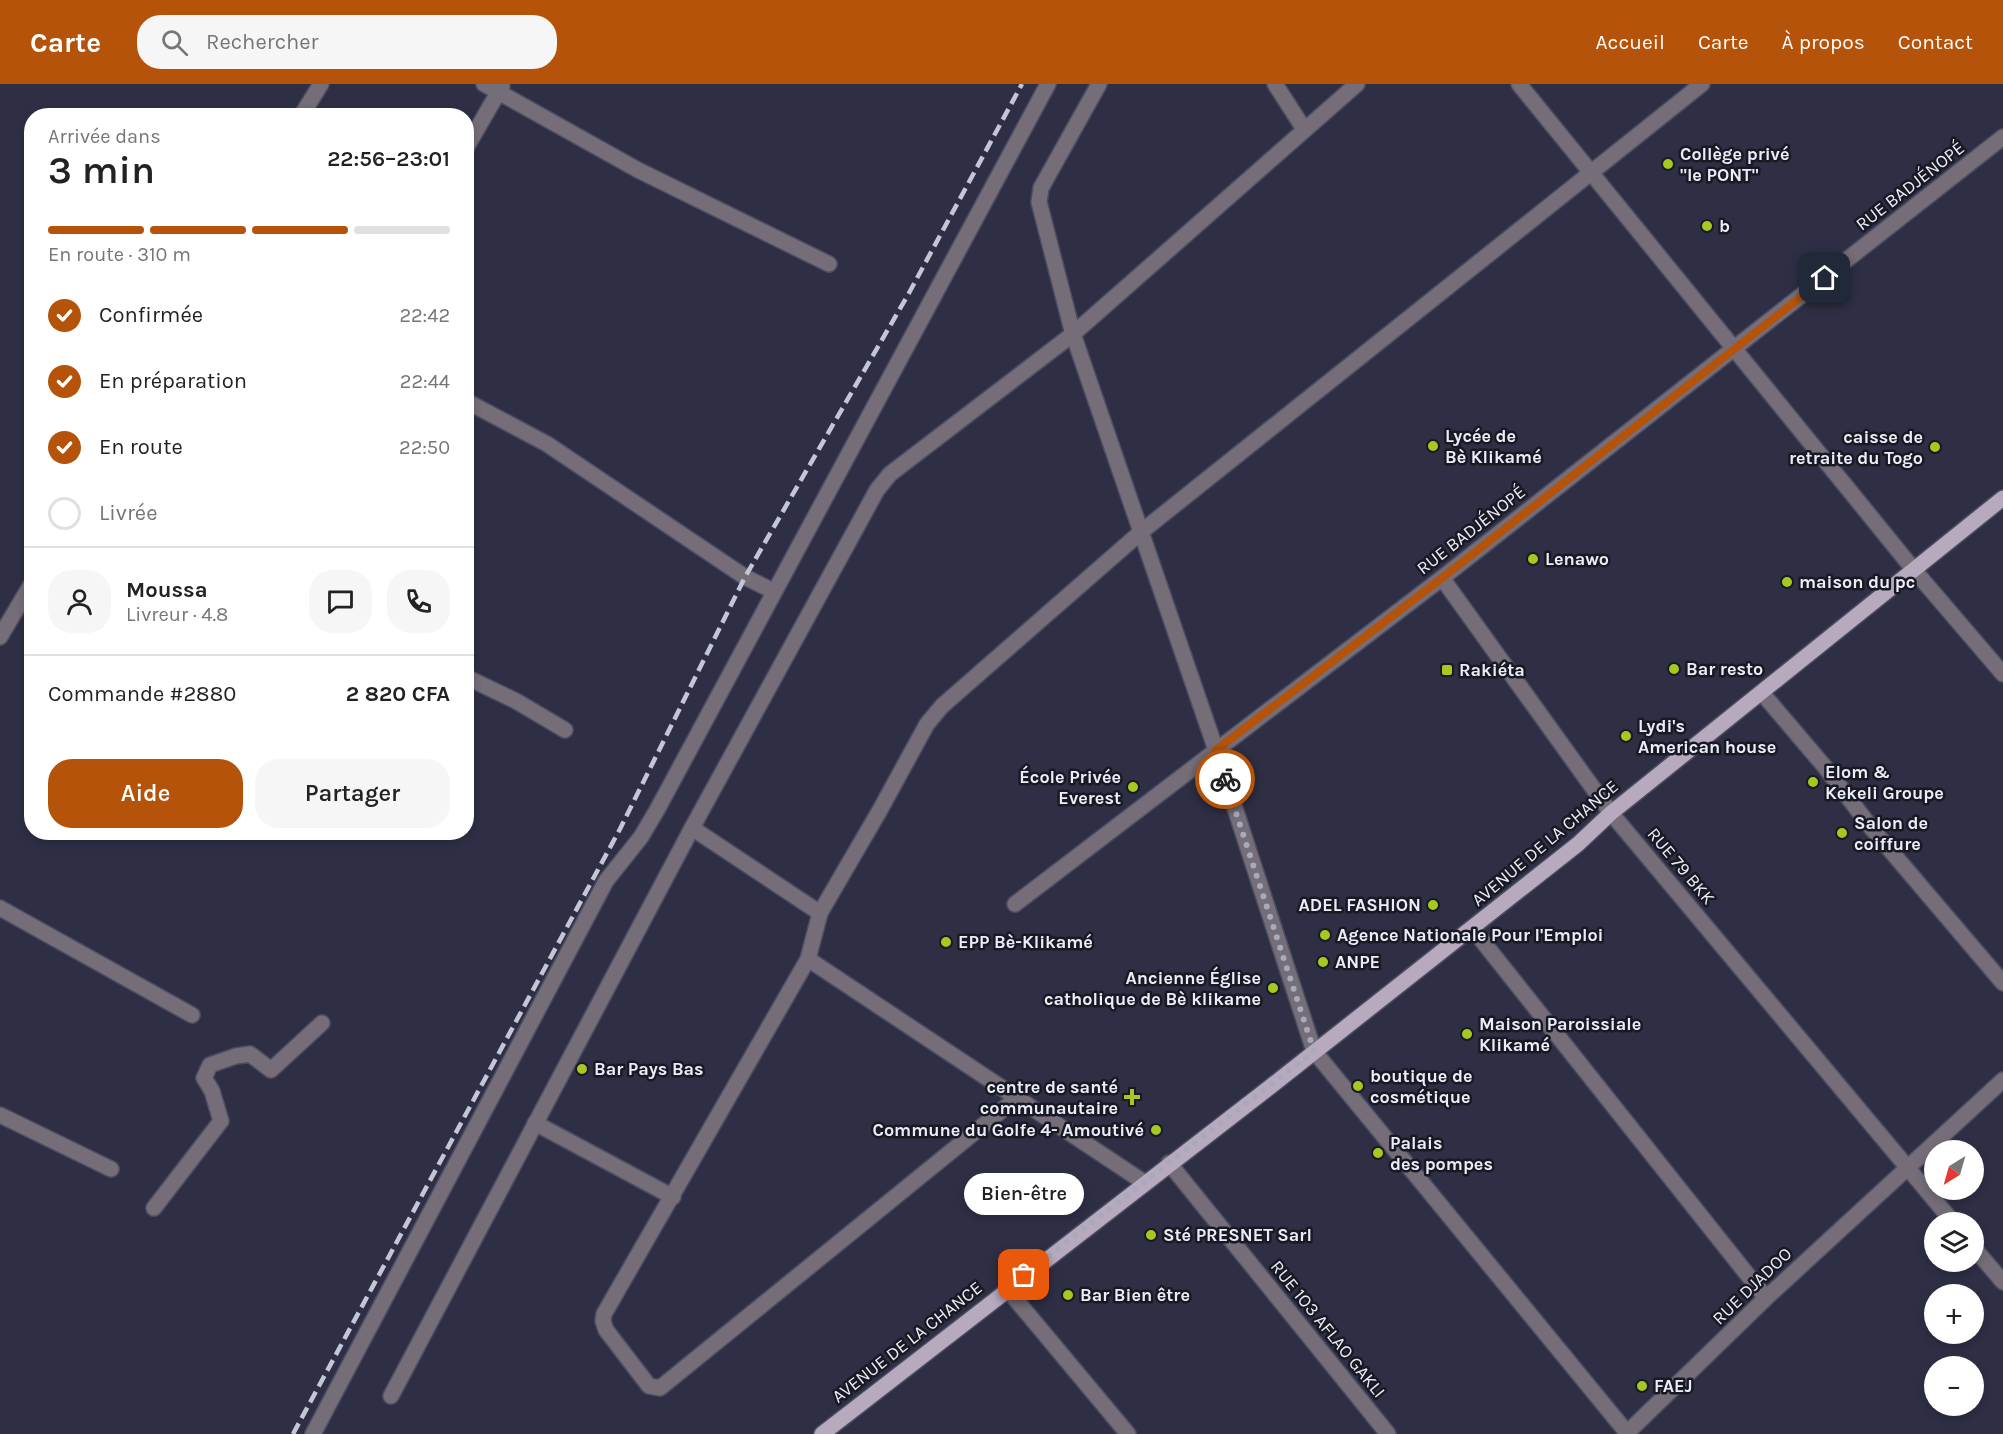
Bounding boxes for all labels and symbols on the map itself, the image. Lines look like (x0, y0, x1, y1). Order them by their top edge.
street label: RUE BADJÉNOPÉ (1851, 136, 1969, 235)
place label: Collège privé "le PONT" (1680, 143, 1790, 186)
marker: Collège privé "le PONT" (1661, 157, 1675, 171)
place label: b (1719, 215, 1730, 237)
marker: b (1700, 219, 1714, 233)
pin (1799, 252, 1850, 303)
place label: Lycée de Bè Klikamé (1445, 425, 1542, 468)
place label: caisse de retraite du Togo (1789, 426, 1923, 469)
marker: Lycée de Bè Klikamé (1426, 439, 1440, 453)
marker: caisse de retraite du Togo (1928, 440, 1942, 454)
street label: RUE BADJÉNOPÉ (1412, 480, 1530, 579)
place label: Lenawo (1545, 548, 1609, 570)
marker: Lenawo (1526, 552, 1540, 566)
place label: maison du pc (1799, 571, 1915, 593)
marker: maison du pc (1780, 575, 1794, 589)
place label: Bar resto (1686, 658, 1763, 680)
place label: Rakiéta (1459, 659, 1525, 681)
marker: Bar resto (1667, 662, 1681, 676)
marker: Rakiéta (1440, 663, 1454, 677)
place label: Lydi's American house (1638, 715, 1776, 758)
marker: Lydi's American house (1619, 729, 1633, 743)
courier (1195, 749, 1255, 809)
place label: Elom & Kekeli Groupe (1825, 761, 1944, 804)
place label: École Privée Everest (1019, 765, 1121, 809)
street label: AVENUE DE LA CHANCE (1467, 775, 1623, 911)
marker: Elom & Kekeli Groupe (1806, 775, 1820, 789)
marker: École Privée Everest (1126, 780, 1140, 794)
place label: Salon de coiffure (1854, 812, 1928, 855)
street label: RUE 79 BKK (1643, 823, 1719, 909)
marker: Salon de coiffure (1835, 826, 1849, 840)
place label: ADEL FASHION (1299, 894, 1421, 916)
marker: ADEL FASHION (1426, 898, 1440, 912)
place label: Agence Nationale Pour l'Emploi (1337, 924, 1604, 946)
marker: Agence Nationale Pour l'Emploi (1318, 928, 1332, 942)
place label: EPP Bè-Klikamé (958, 931, 1093, 953)
marker: EPP Bè-Klikamé (939, 935, 953, 949)
place label: ANPE (1335, 951, 1380, 973)
marker: ANPE (1316, 955, 1330, 969)
place label: Ancienne Église catholique de Bè klikame (1044, 966, 1261, 1010)
marker: Ancienne Église catholique de Bè klikame (1266, 981, 1280, 995)
place label: Maison Paroissiale Klikamé (1479, 1013, 1641, 1056)
marker: Maison Paroissiale Klikamé (1460, 1027, 1474, 1041)
place label: Bar Pays Bas (594, 1058, 704, 1080)
marker: Bar Pays Bas (575, 1062, 589, 1076)
place label: boutique de cosmétique (1370, 1065, 1472, 1108)
place label: centre de santé communautaire (980, 1076, 1118, 1119)
marker: boutique de cosmétique (1351, 1079, 1365, 1093)
marker: centre de santé communautaire (1123, 1088, 1141, 1106)
place label: Commune du Golfe 4- Amoutivé (873, 1119, 1144, 1141)
marker: Commune du Golfe 4- Amoutivé (1149, 1123, 1163, 1137)
place label: Palais des pompes (1390, 1132, 1493, 1175)
north arrow (1924, 1140, 1984, 1200)
marker: Palais des pompes (1371, 1146, 1385, 1160)
callout: Bien-être (964, 1173, 1084, 1215)
place label: Sté PRESNET Sarl (1163, 1224, 1312, 1246)
marker: Sté PRESNET Sarl (1144, 1228, 1158, 1242)
street label: RUE DJADOO (1708, 1243, 1796, 1329)
pin (998, 1249, 1049, 1300)
street label: RUE 1O3 AFLAO GAKLI (1266, 1256, 1390, 1402)
street label: AVENUE DE LA CHANCE (827, 1276, 987, 1408)
place label: Bar Bien être (1080, 1284, 1190, 1306)
marker: Bar Bien être (1061, 1288, 1075, 1302)
place label: FAEJ (1654, 1375, 1692, 1397)
marker: FAEJ (1635, 1379, 1649, 1393)

